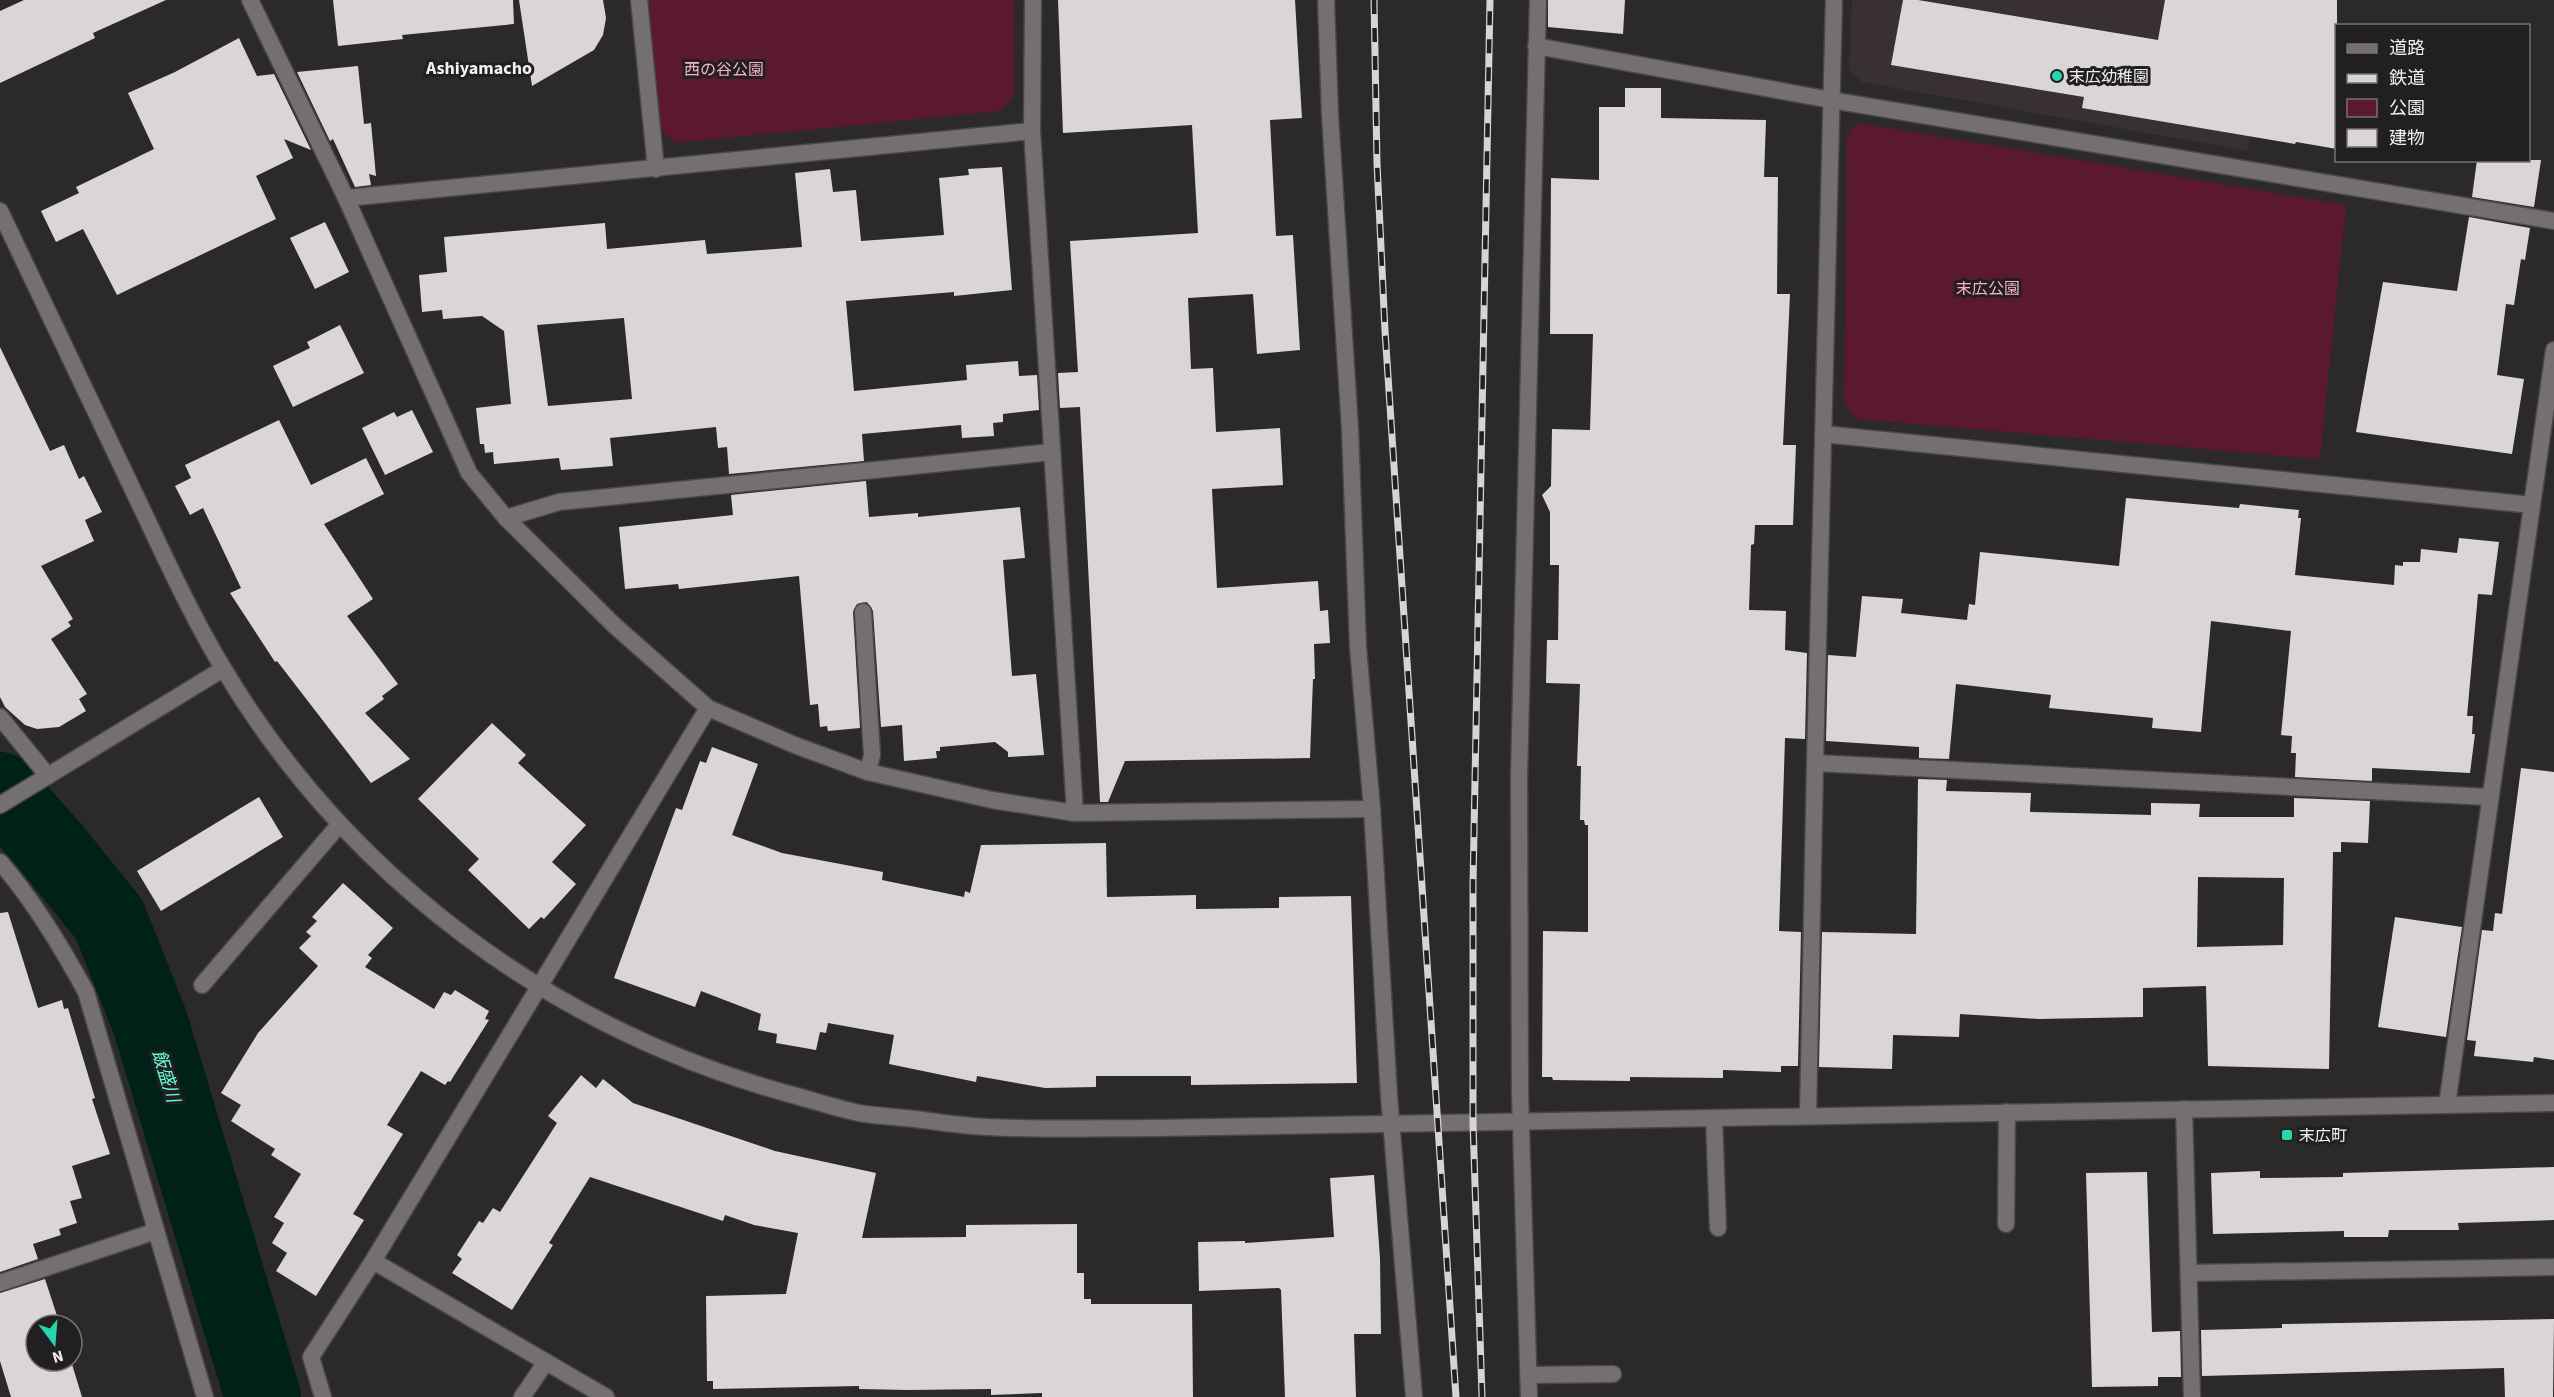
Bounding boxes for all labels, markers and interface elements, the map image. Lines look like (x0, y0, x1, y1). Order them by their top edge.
legend (2335, 24, 2530, 162)
text: 道路 (2389, 36, 2425, 61)
district label: Ashiyamacho (425, 56, 532, 81)
park label: 西の谷公園 (684, 59, 764, 81)
place label: 末広幼稚園 (2069, 66, 2149, 88)
text: 鉄道 (2389, 66, 2425, 91)
marker: 末広幼稚園 (2050, 69, 2064, 83)
text: 公園 (2389, 96, 2425, 121)
text: 建物 (2389, 126, 2425, 151)
park label: 末広公園 (1956, 278, 2020, 300)
water label: 飯盛川 (146, 1047, 186, 1108)
place label: 末広町 (2299, 1125, 2347, 1147)
marker: 末広町 (2280, 1128, 2294, 1142)
north arrow (24, 1313, 84, 1373)
text: N (50, 1344, 66, 1368)

